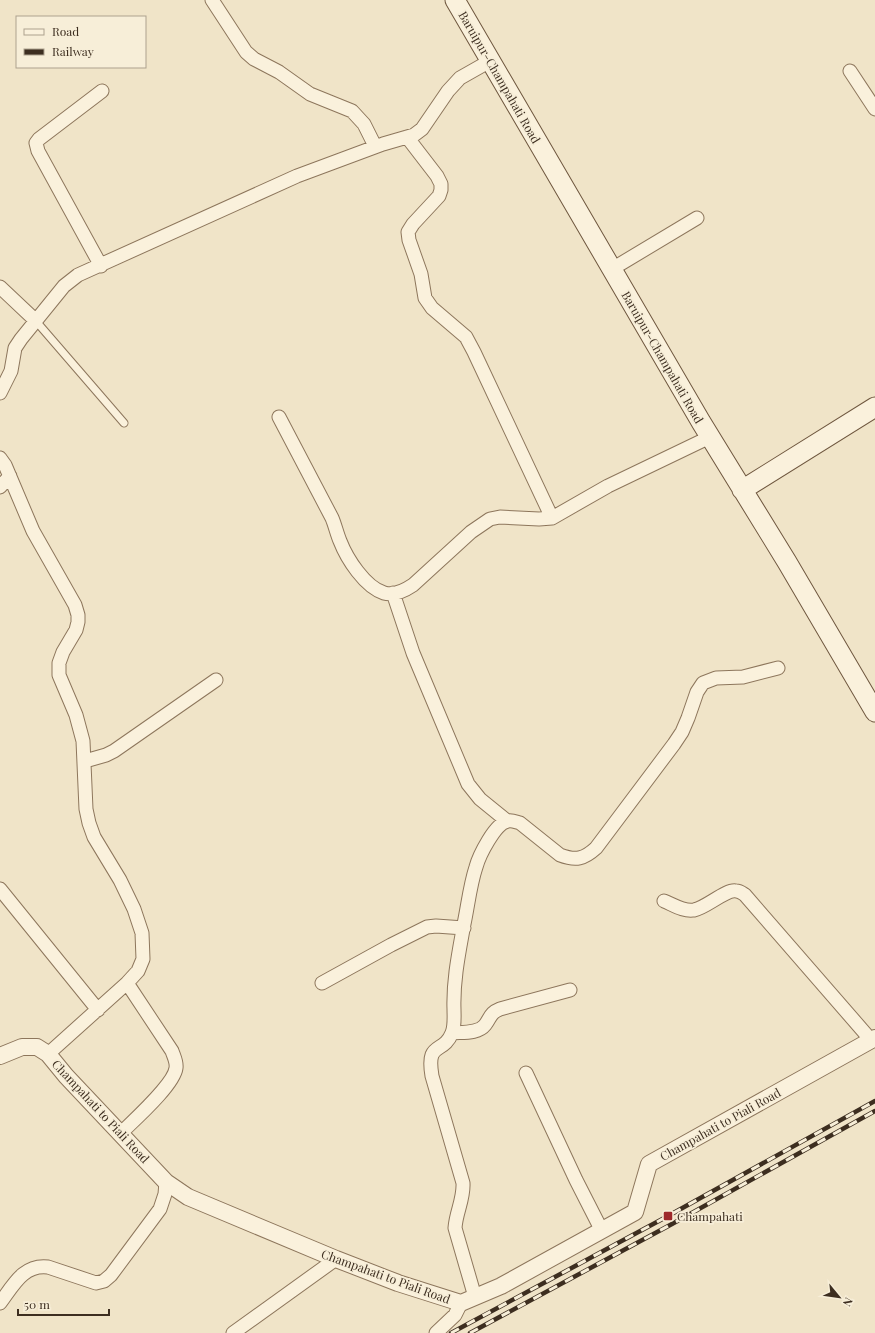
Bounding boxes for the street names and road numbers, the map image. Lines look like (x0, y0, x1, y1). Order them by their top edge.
street label: Baruipur-Champahati Road (456, 8, 544, 146)
street label: Baruipur-Champahati Road (619, 288, 707, 426)
street label: Champahati to Piali Road (49, 1056, 153, 1166)
street label: Champahati to Piali Road (657, 1084, 783, 1164)
street label: Champahati to Piali Road (319, 1245, 453, 1307)

